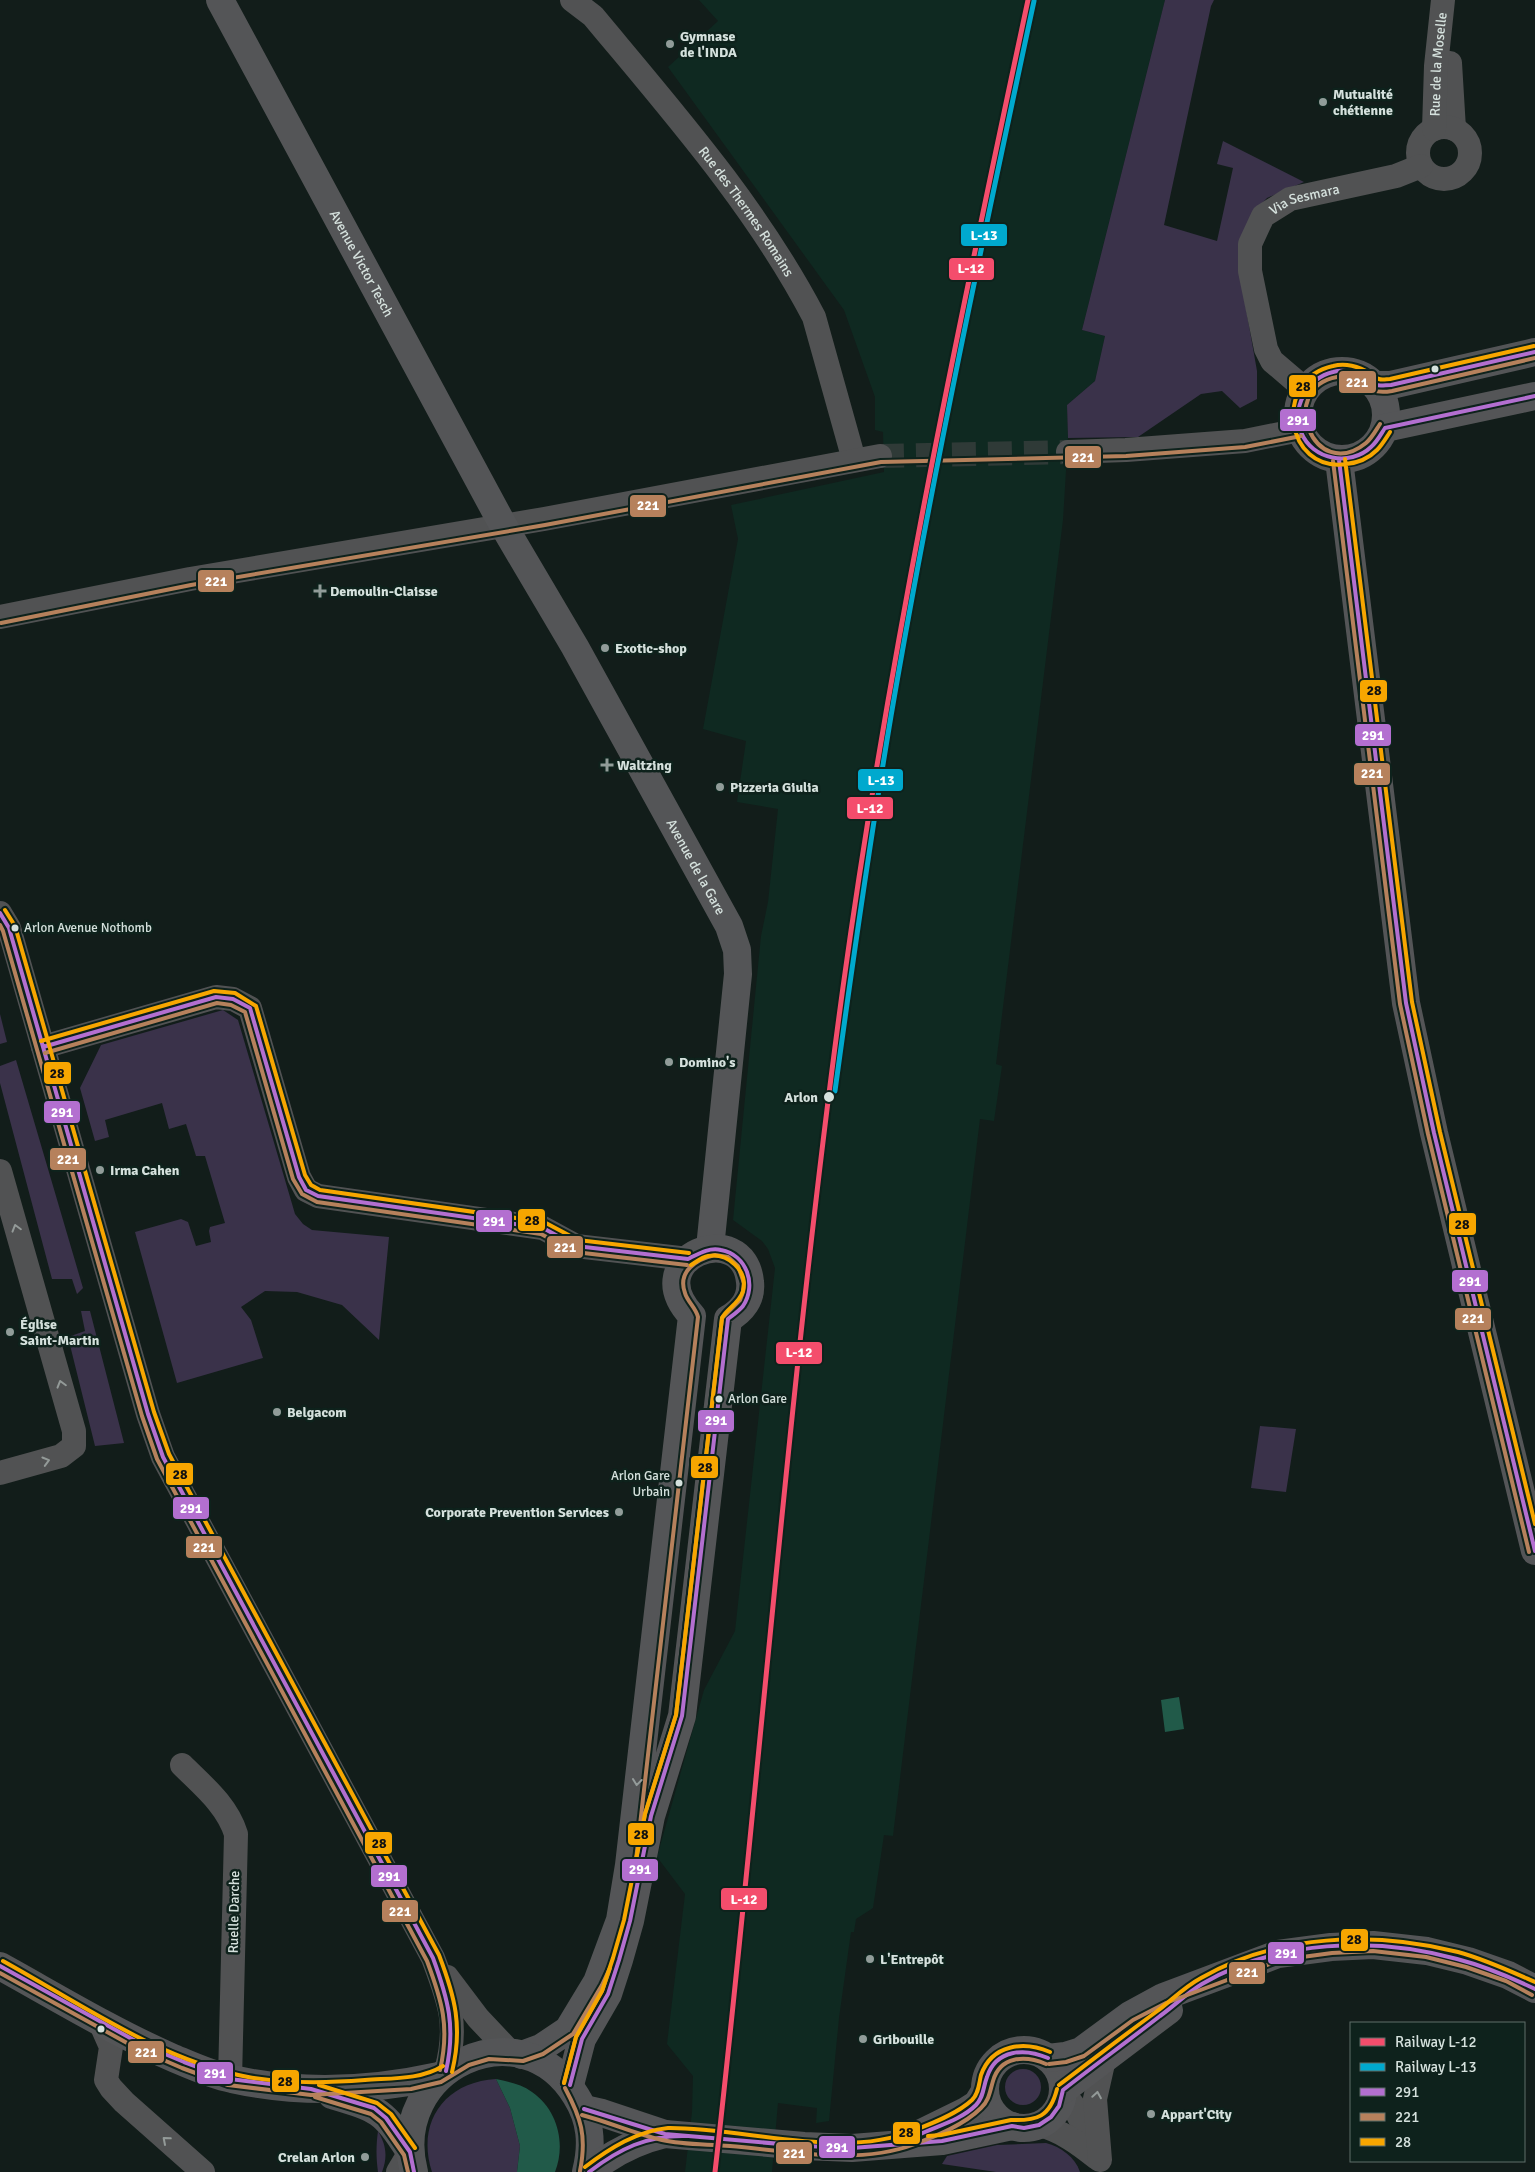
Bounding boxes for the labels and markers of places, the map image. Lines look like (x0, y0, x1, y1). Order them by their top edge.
place label: Gymnase de l'INDA (680, 28, 737, 61)
marker: Gymnase de l'INDA (664, 38, 676, 50)
place label: Mutualité chétienne (1333, 86, 1393, 119)
marker: Mutualité chétienne (1317, 96, 1329, 108)
unlabelled marker (1430, 364, 1440, 374)
place label: Demoulin-Claisse (330, 583, 438, 600)
marker: Demoulin-Claisse (314, 585, 326, 597)
place label: Exotic-shop (615, 640, 687, 657)
marker: Exotic-shop (599, 642, 611, 654)
place label: Waltzing (617, 757, 672, 774)
marker: Waltzing (601, 759, 613, 771)
place label: Pizzeria Giulia (730, 779, 819, 796)
marker: Pizzeria Giulia (714, 781, 726, 793)
place label: Arlon Avenue Nothomb (24, 920, 152, 936)
marker: Arlon Avenue Nothomb (10, 923, 20, 933)
place label: Domino's (679, 1054, 736, 1071)
marker: Domino's (663, 1056, 675, 1068)
place label: Arlon (784, 1089, 818, 1106)
marker: Arlon (822, 1090, 836, 1104)
place label: Irma Cahen (110, 1162, 180, 1179)
marker: Irma Cahen (94, 1164, 106, 1176)
place label: Église Saint-Martin (20, 1316, 100, 1349)
marker: Église Saint-Martin (4, 1326, 16, 1338)
place label: Arlon Gare (728, 1391, 787, 1407)
marker: Arlon Gare (714, 1394, 724, 1404)
place label: Belgacom (287, 1404, 347, 1421)
marker: Belgacom (271, 1406, 283, 1418)
place label: Arlon Gare Urbain (611, 1468, 670, 1500)
marker: Arlon Gare Urbain (674, 1478, 684, 1488)
place label: Corporate Prevention Services (425, 1504, 609, 1521)
marker: Corporate Prevention Services (613, 1506, 625, 1518)
place label: L'Entrepôt (880, 1951, 945, 1968)
marker: L'Entrepôt (864, 1953, 876, 1965)
unlabelled marker (96, 2024, 106, 2034)
place label: Gribouille (873, 2031, 934, 2048)
marker: Gribouille (857, 2033, 869, 2045)
place label: Appart'City (1161, 2106, 1232, 2123)
marker: Appart'City (1145, 2108, 1157, 2120)
place label: Crelan Arlon (278, 2149, 355, 2166)
marker: Crelan Arlon (359, 2151, 371, 2163)

